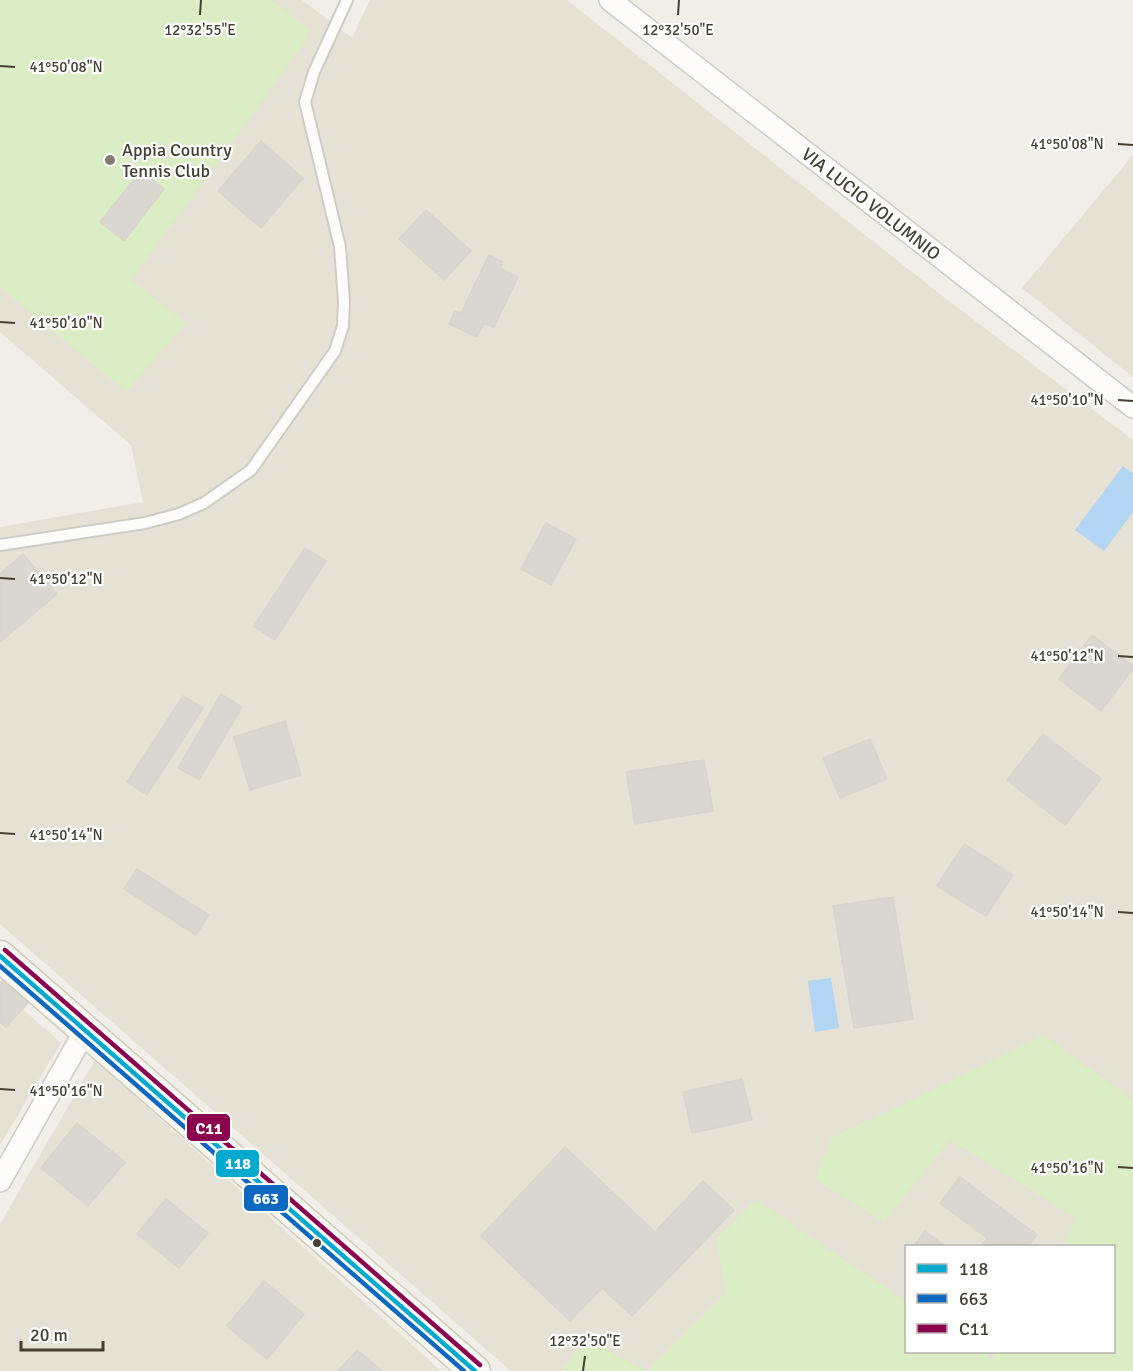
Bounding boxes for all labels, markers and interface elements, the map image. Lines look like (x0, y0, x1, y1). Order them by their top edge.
text: 12°32'55"E (164, 21, 236, 39)
text: 12°32'50"E (642, 21, 714, 39)
text: 41°50'08"N (29, 58, 103, 76)
text: 41°50'08"N (1030, 135, 1104, 153)
place label: Appia Country Tennis Club (122, 139, 232, 182)
street label: VIA LUCIO VOLUMNIO (797, 143, 945, 265)
marker: Appia Country Tennis Club (103, 153, 117, 167)
text: 41°50'10"N (29, 314, 103, 332)
text: 41°50'10"N (1030, 391, 1104, 409)
text: 41°50'12"N (29, 570, 103, 588)
text: 41°50'12"N (1030, 647, 1104, 665)
text: 41°50'14"N (29, 826, 103, 844)
text: 41°50'14"N (1030, 903, 1104, 921)
text: 41°50'16"N (29, 1082, 103, 1100)
line badge: C11 (186, 1113, 231, 1142)
text: C11 (195, 1119, 223, 1139)
line badge: 118 (215, 1149, 260, 1178)
text: 118 (225, 1154, 251, 1174)
text: 41°50'16"N (1030, 1159, 1104, 1177)
line badge: 663 (243, 1184, 289, 1212)
text: 663 (253, 1189, 279, 1209)
unlabelled marker (311, 1237, 323, 1249)
legend (905, 1245, 1115, 1353)
text: 118 (959, 1258, 988, 1280)
text: 663 (959, 1288, 988, 1310)
scale bar (21, 1314, 104, 1352)
text: C11 (959, 1318, 989, 1340)
text: 20 m (30, 1324, 68, 1346)
text: 12°32'50"E (549, 1332, 621, 1350)

